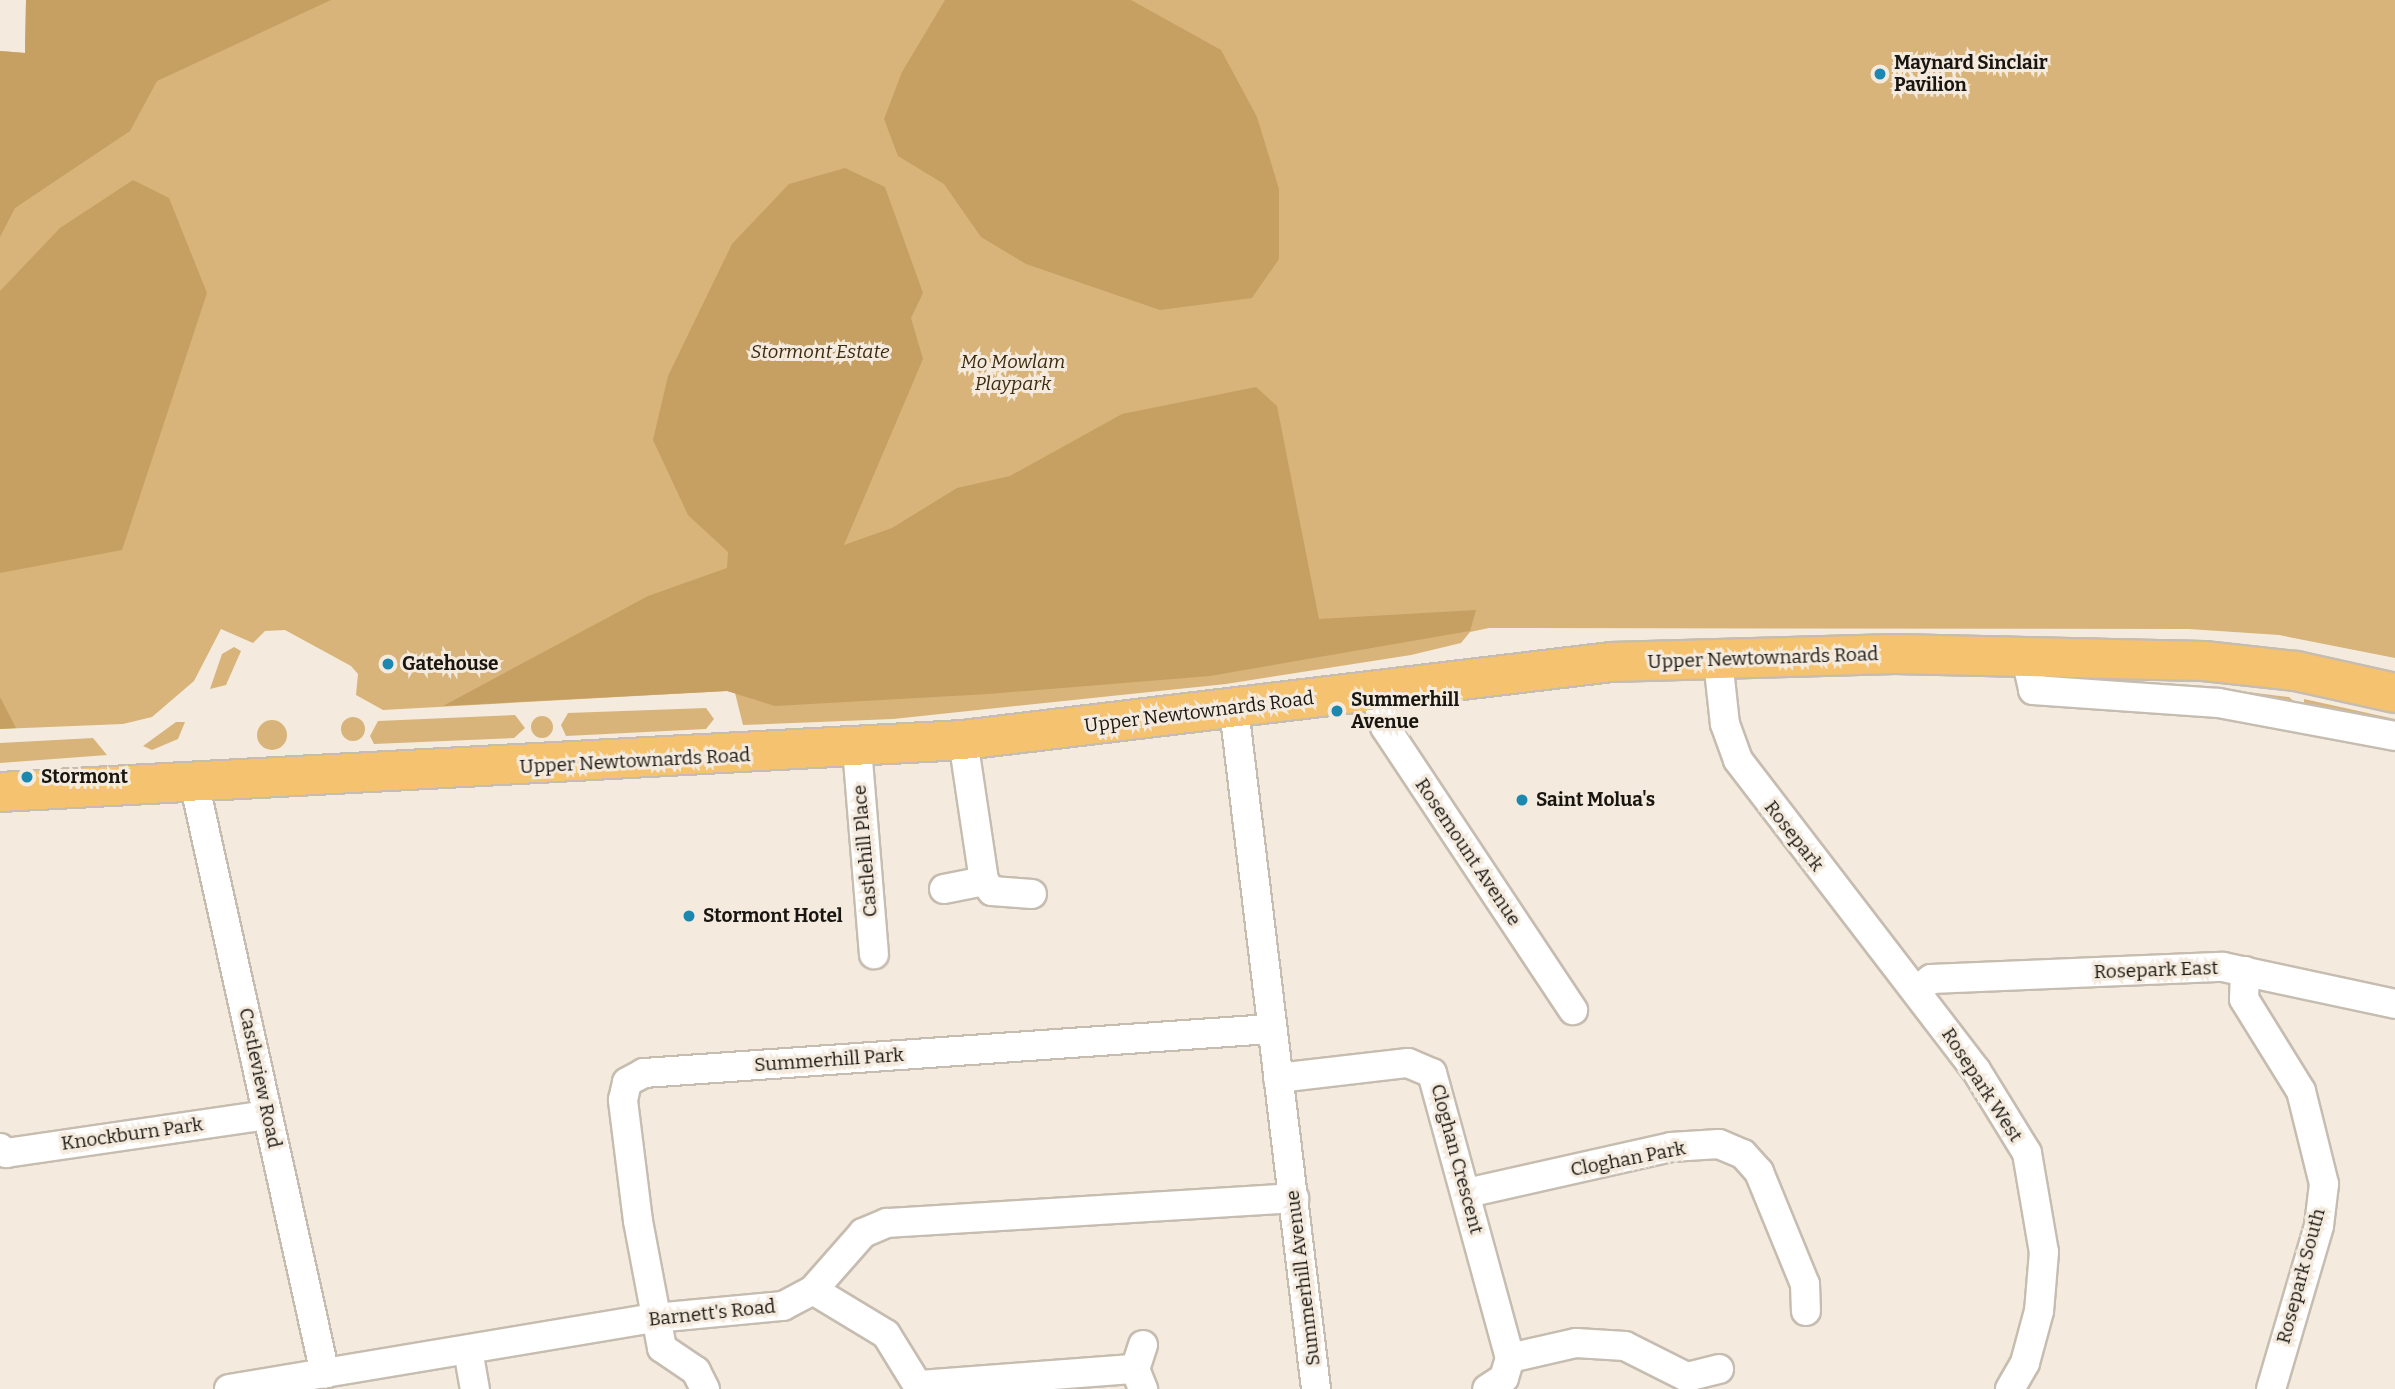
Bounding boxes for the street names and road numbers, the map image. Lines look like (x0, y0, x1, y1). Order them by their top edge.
street label: Upper Newtownards Road (1647, 643, 1879, 673)
street label: Upper Newtownards Road (1083, 687, 1315, 737)
street label: Upper Newtownards Road (519, 744, 751, 778)
street label: Rosemount Avenue (1410, 774, 1526, 930)
street label: Castlehill Place (848, 784, 882, 918)
street label: Rosepark (1759, 796, 1829, 876)
street label: Rosepark East (2093, 956, 2219, 984)
street label: Castleview Road (234, 1006, 286, 1150)
street label: Rosepark West (1937, 1024, 2027, 1146)
street label: Summerhill Park (753, 1043, 905, 1077)
street label: Cloghan Crescent (1426, 1082, 1488, 1236)
street label: Knockburn Park (60, 1113, 204, 1155)
street label: Cloghan Park (1569, 1137, 1687, 1181)
street label: Summerhill Avenue (1281, 1189, 1325, 1367)
street label: Rosepark South (2272, 1206, 2330, 1346)
street label: Barnett's Road (647, 1295, 777, 1331)

